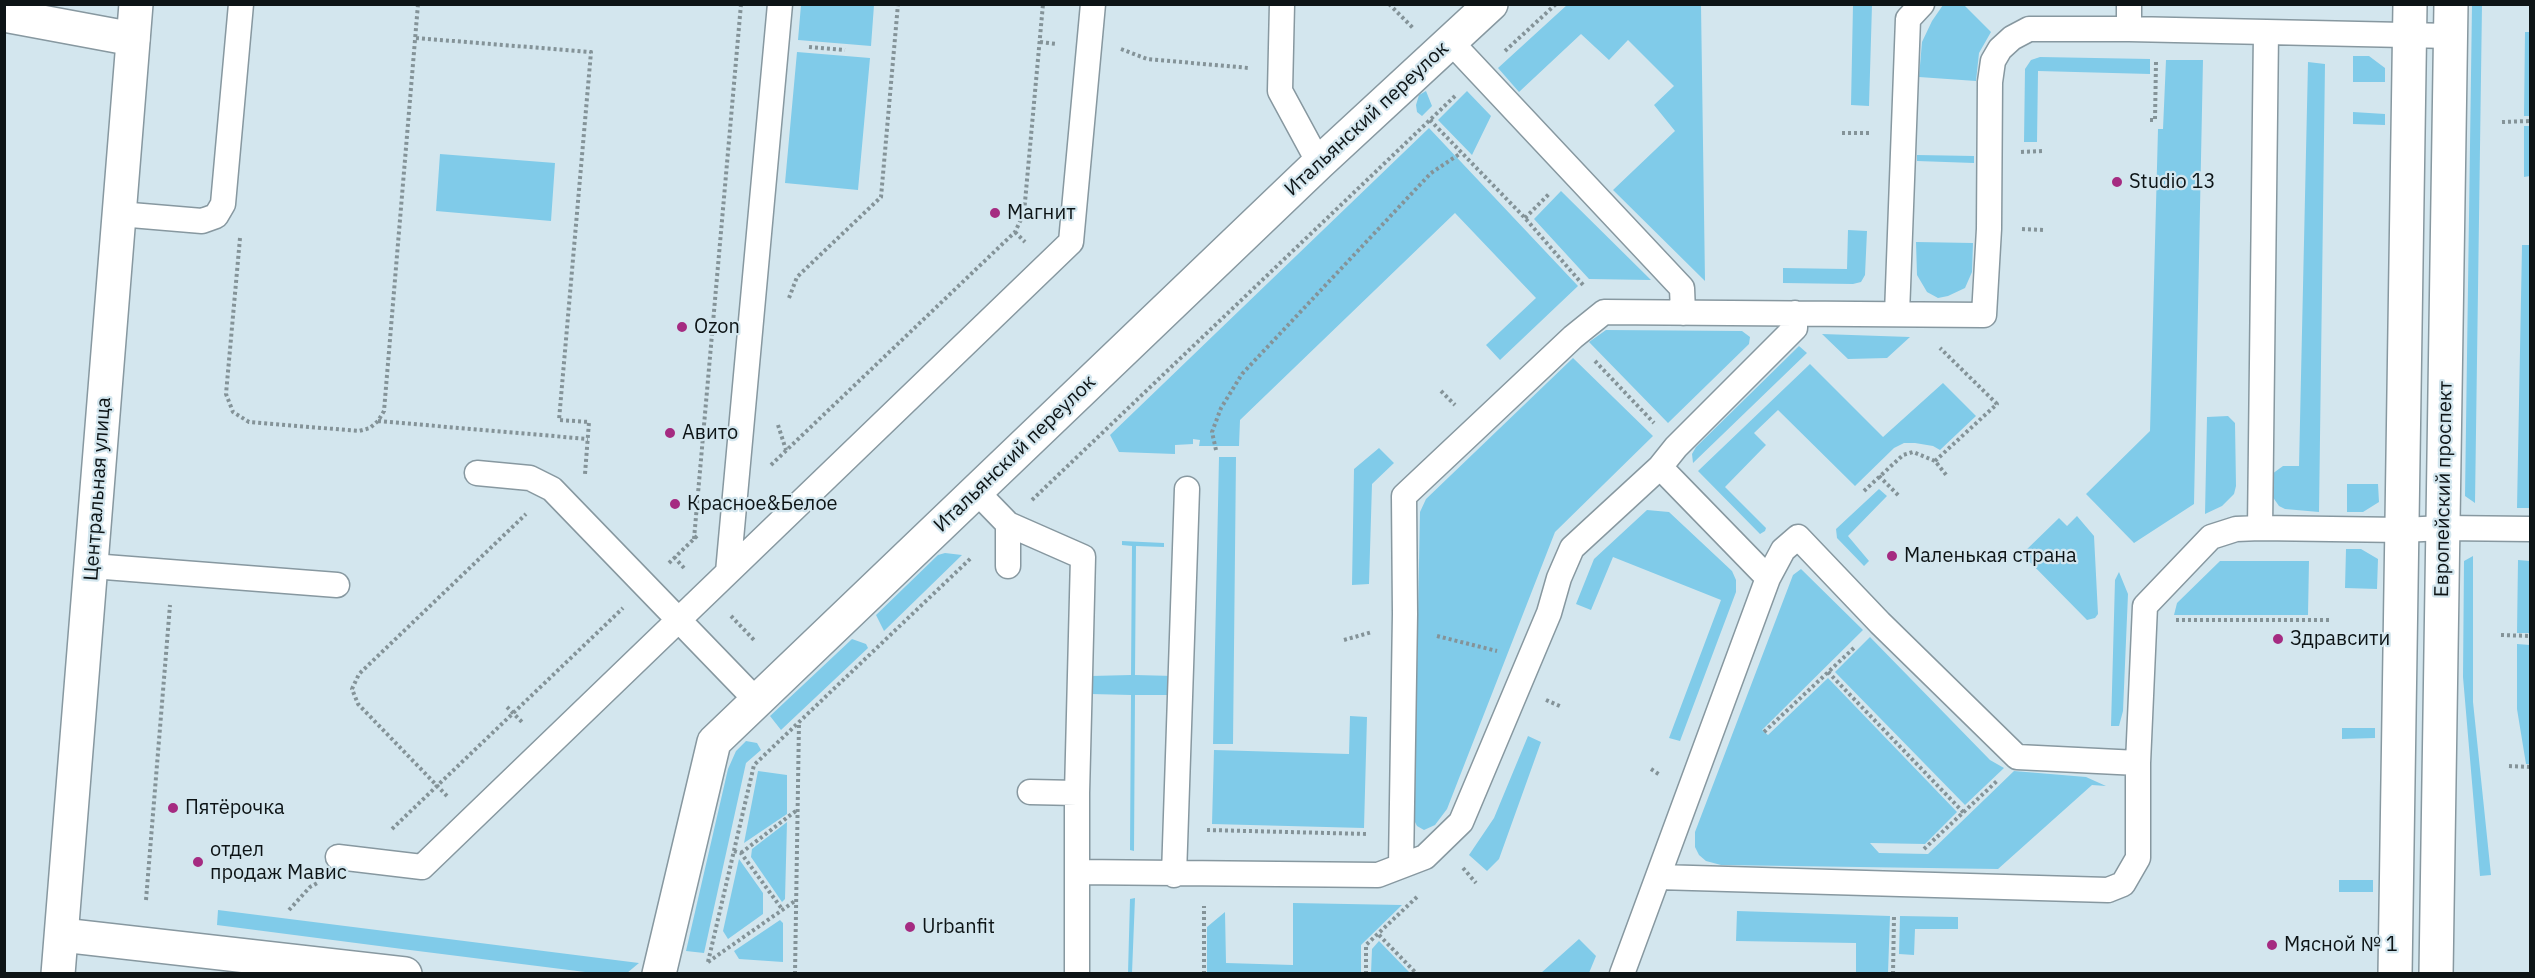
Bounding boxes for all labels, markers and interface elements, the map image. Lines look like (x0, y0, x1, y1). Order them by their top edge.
street label: Итальянский переулок (1280, 37, 1454, 201)
place label: Studio 13 (2129, 170, 2216, 194)
marker: Studio 13 (2110, 175, 2124, 189)
place label: Магнит (1007, 201, 1076, 225)
marker: Магнит (988, 206, 1002, 220)
place label: Ozon (694, 315, 740, 339)
marker: Ozon (675, 320, 689, 334)
street label: Итальянский переулок (929, 370, 1101, 538)
street label: Европейский проспект (2430, 381, 2458, 597)
street label: Центральная улица (80, 396, 116, 582)
place label: Авито (682, 421, 738, 445)
marker: Авито (663, 426, 677, 440)
place label: Красное&Белое (687, 492, 838, 516)
marker: Красное&Белое (668, 497, 682, 511)
place label: Маленькая страна (1904, 544, 2077, 568)
marker: Маленькая страна (1885, 549, 1899, 563)
place label: Здравсити (2290, 627, 2390, 651)
marker: Здравсити (2271, 632, 2285, 646)
place label: Пятёрочка (185, 796, 285, 820)
marker: Пятёрочка (166, 801, 180, 815)
place label: отдел продаж Мавис (210, 838, 347, 885)
marker: отдел продаж Мавис (191, 855, 205, 869)
place label: Urbanfit (922, 915, 995, 939)
marker: Urbanfit (903, 920, 917, 934)
place label: Мясной № 1 (2284, 933, 2398, 957)
marker: Мясной № 1 (2265, 938, 2279, 952)

